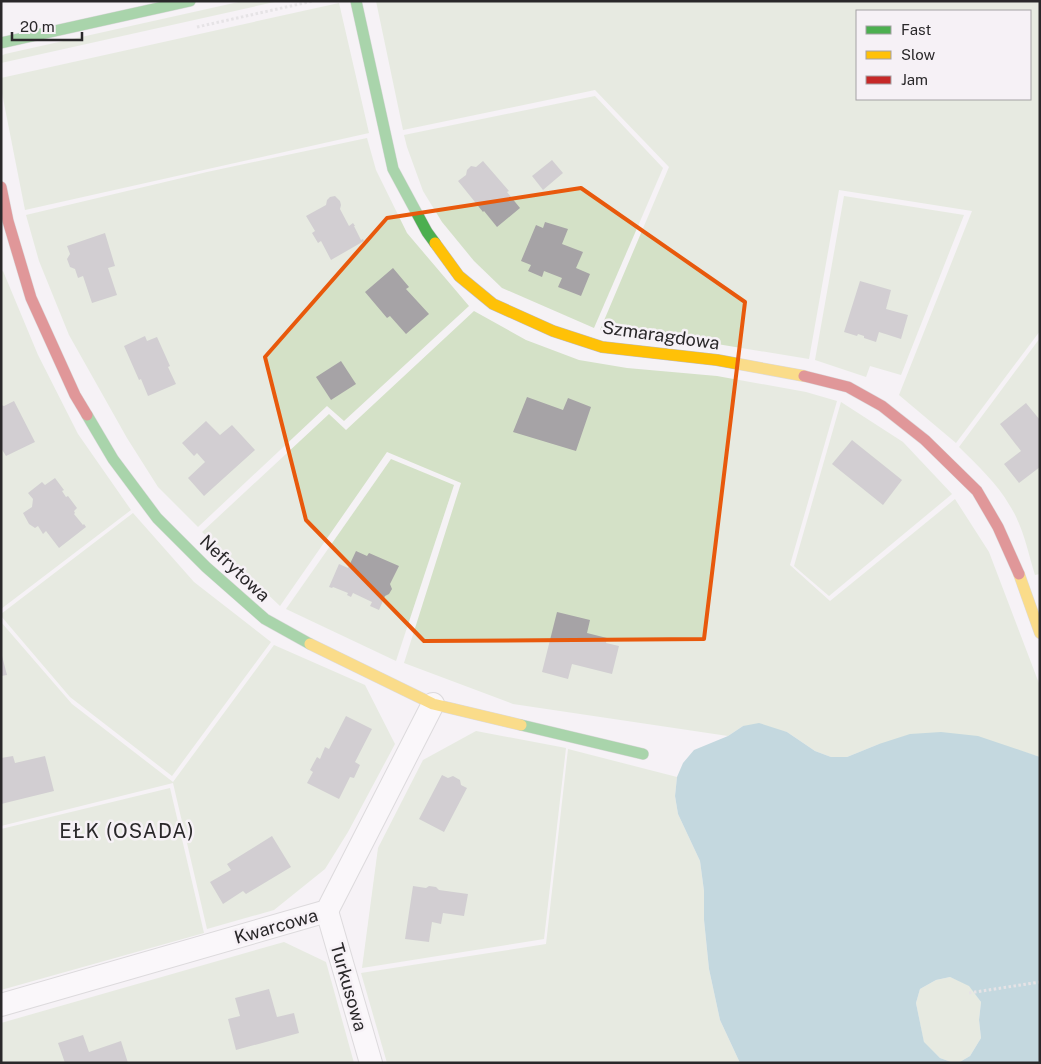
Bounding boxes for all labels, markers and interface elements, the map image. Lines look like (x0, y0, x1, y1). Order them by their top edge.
scale bar (12, 10, 82, 42)
legend (856, 10, 1031, 100)
text: 20 m (20, 18, 55, 35)
text: Fast (901, 21, 931, 38)
text: Slow (901, 46, 936, 63)
text: Jam (901, 71, 928, 88)
street label: Szmaragdowa (601, 316, 721, 354)
street label: Nefrytowa (196, 530, 274, 606)
district label: EŁK (OSADA) (59, 819, 195, 843)
street label: Kwarcowa (232, 904, 320, 948)
street label: Turkusowa (326, 941, 372, 1033)

